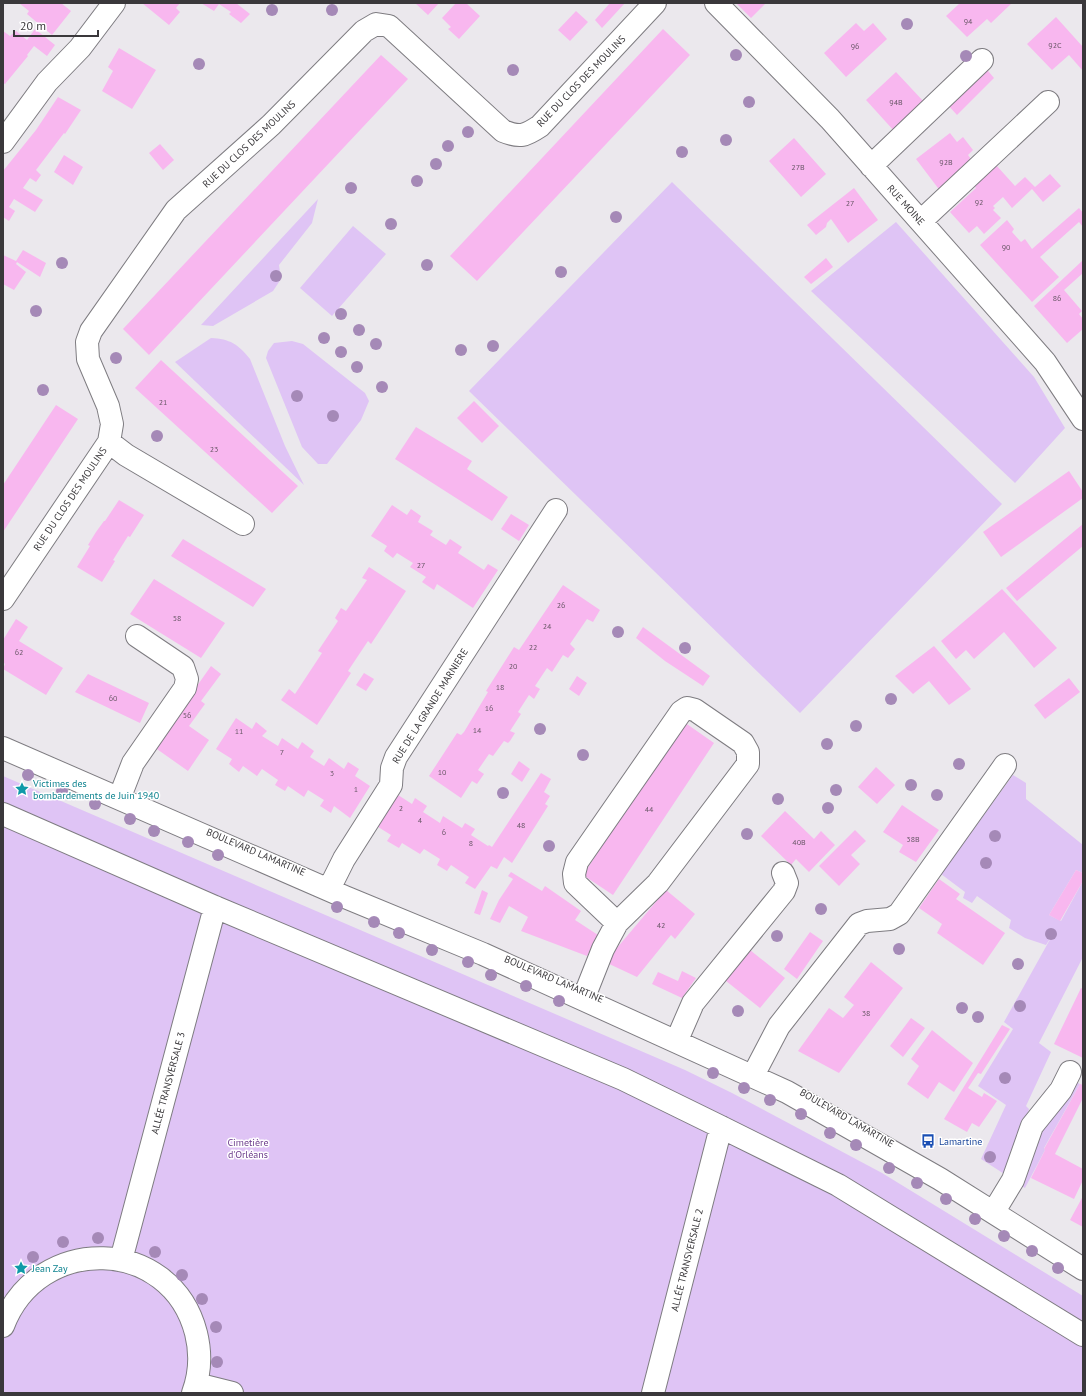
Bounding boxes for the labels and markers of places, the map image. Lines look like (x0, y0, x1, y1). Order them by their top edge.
place label: Victimes des bombardements de Juin 1940 (32, 777, 160, 802)
place icon: Victimes des bombardements de Juin 1940 (14, 781, 30, 797)
bus stop icon: Lamartine (920, 1133, 936, 1149)
place label: Lamartine (939, 1135, 982, 1148)
place icon: Jean Zay (13, 1260, 29, 1276)
place label: Jean Zay (31, 1262, 68, 1275)

